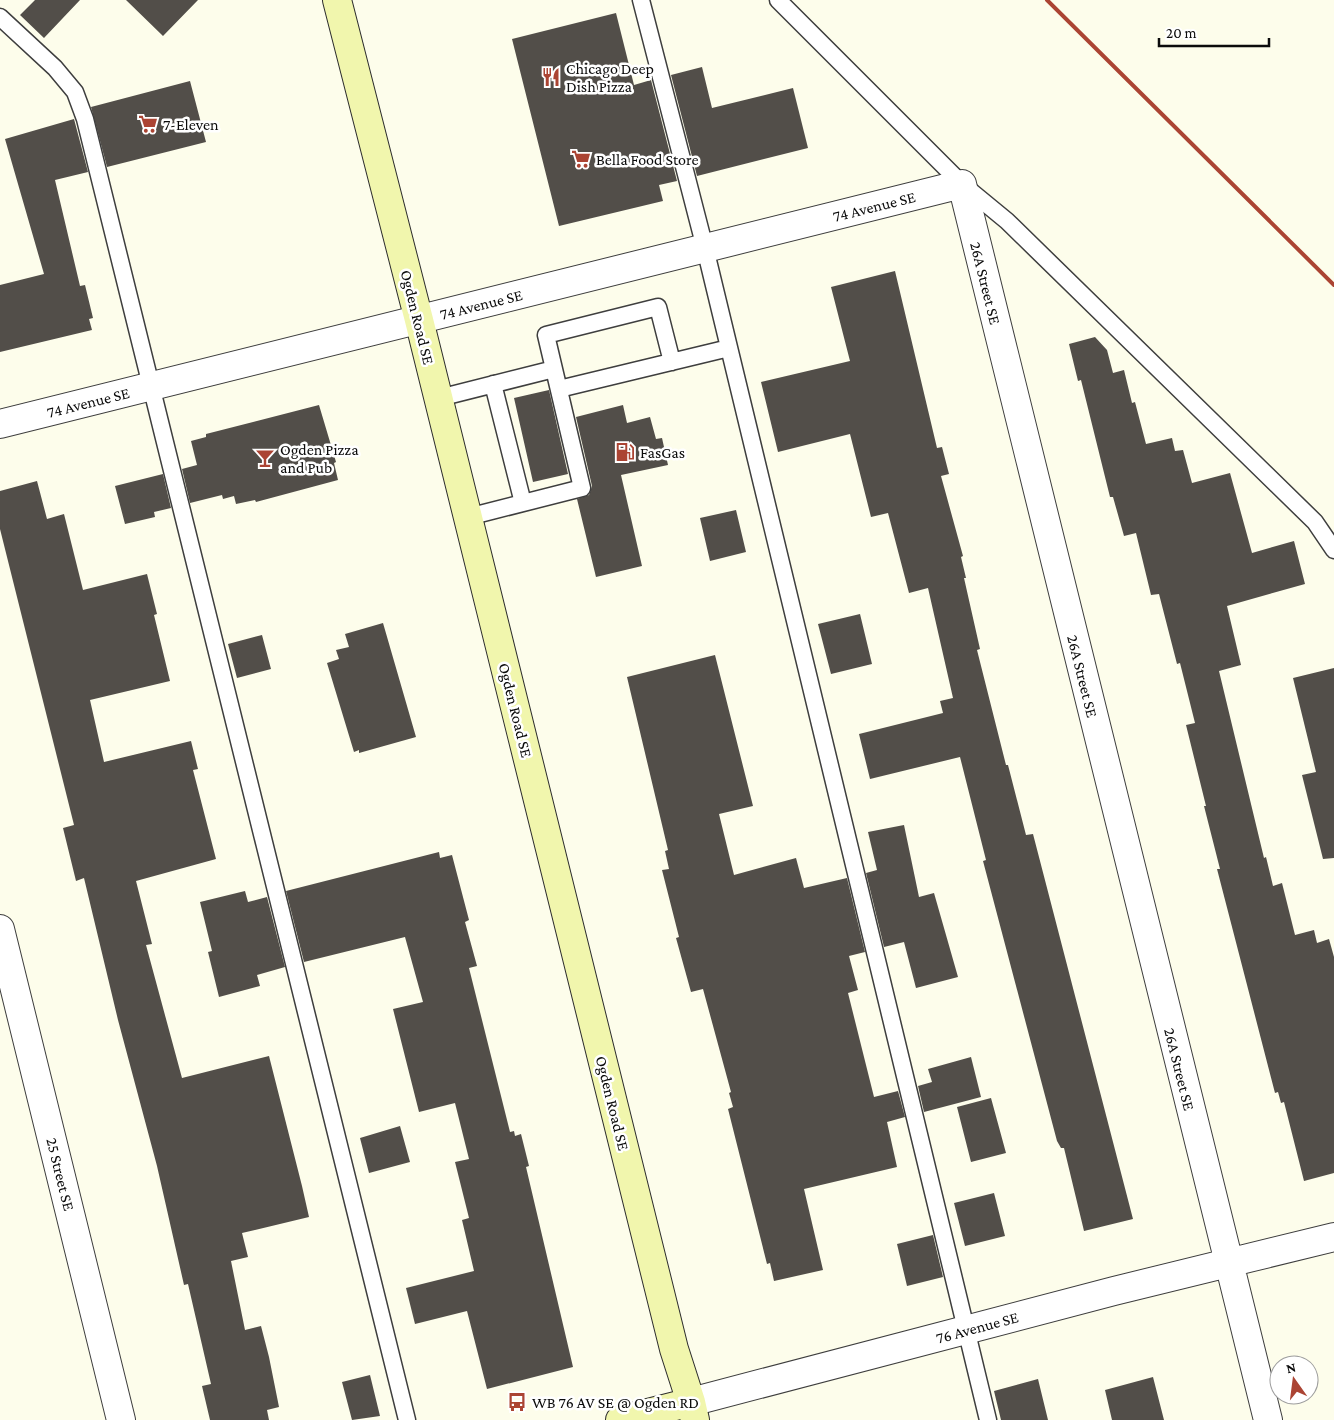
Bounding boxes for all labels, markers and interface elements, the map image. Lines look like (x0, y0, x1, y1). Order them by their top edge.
scale bar (1159, 15, 1269, 47)
text: 20 m (1166, 25, 1197, 41)
place label: Chicago Deep Dish Pizza (566, 60, 654, 95)
restaurant icon: Chicago Deep Dish Pizza (540, 66, 562, 88)
supermarket icon: 7-Eleven (137, 113, 159, 135)
place label: 7-Eleven (163, 116, 219, 133)
supermarket icon: Bella Food Store (570, 148, 592, 170)
place label: Bella Food Store (596, 151, 698, 168)
street label: 74 Avenue SE (831, 188, 917, 225)
street label: 26A Street SE (967, 240, 1004, 326)
street label: Ogden Road SE (397, 268, 438, 367)
street label: 74 Avenue SE (438, 286, 524, 323)
street label: 74 Avenue SE (45, 384, 131, 421)
place label: Ogden Pizza and Pub (280, 441, 359, 476)
fuel station icon: FasGas (614, 441, 636, 463)
place label: FasGas (640, 444, 685, 461)
bar icon: Ogden Pizza and Pub (254, 447, 276, 469)
street label: 26A Street SE (1064, 633, 1101, 719)
street label: Ogden Road SE (495, 661, 536, 760)
street label: 26A Street SE (1161, 1026, 1198, 1112)
street label: Ogden Road SE (592, 1054, 633, 1153)
street label: 25 Street SE (43, 1136, 78, 1213)
street label: 76 Avenue SE (934, 1308, 1021, 1347)
north arrow (1269, 1355, 1319, 1405)
text: N (1284, 1358, 1298, 1376)
bus stop icon: WB 76 AV SE @ Ogden RD (506, 1391, 528, 1413)
place label: WB 76 AV SE @ Ogden RD (532, 1394, 699, 1412)

